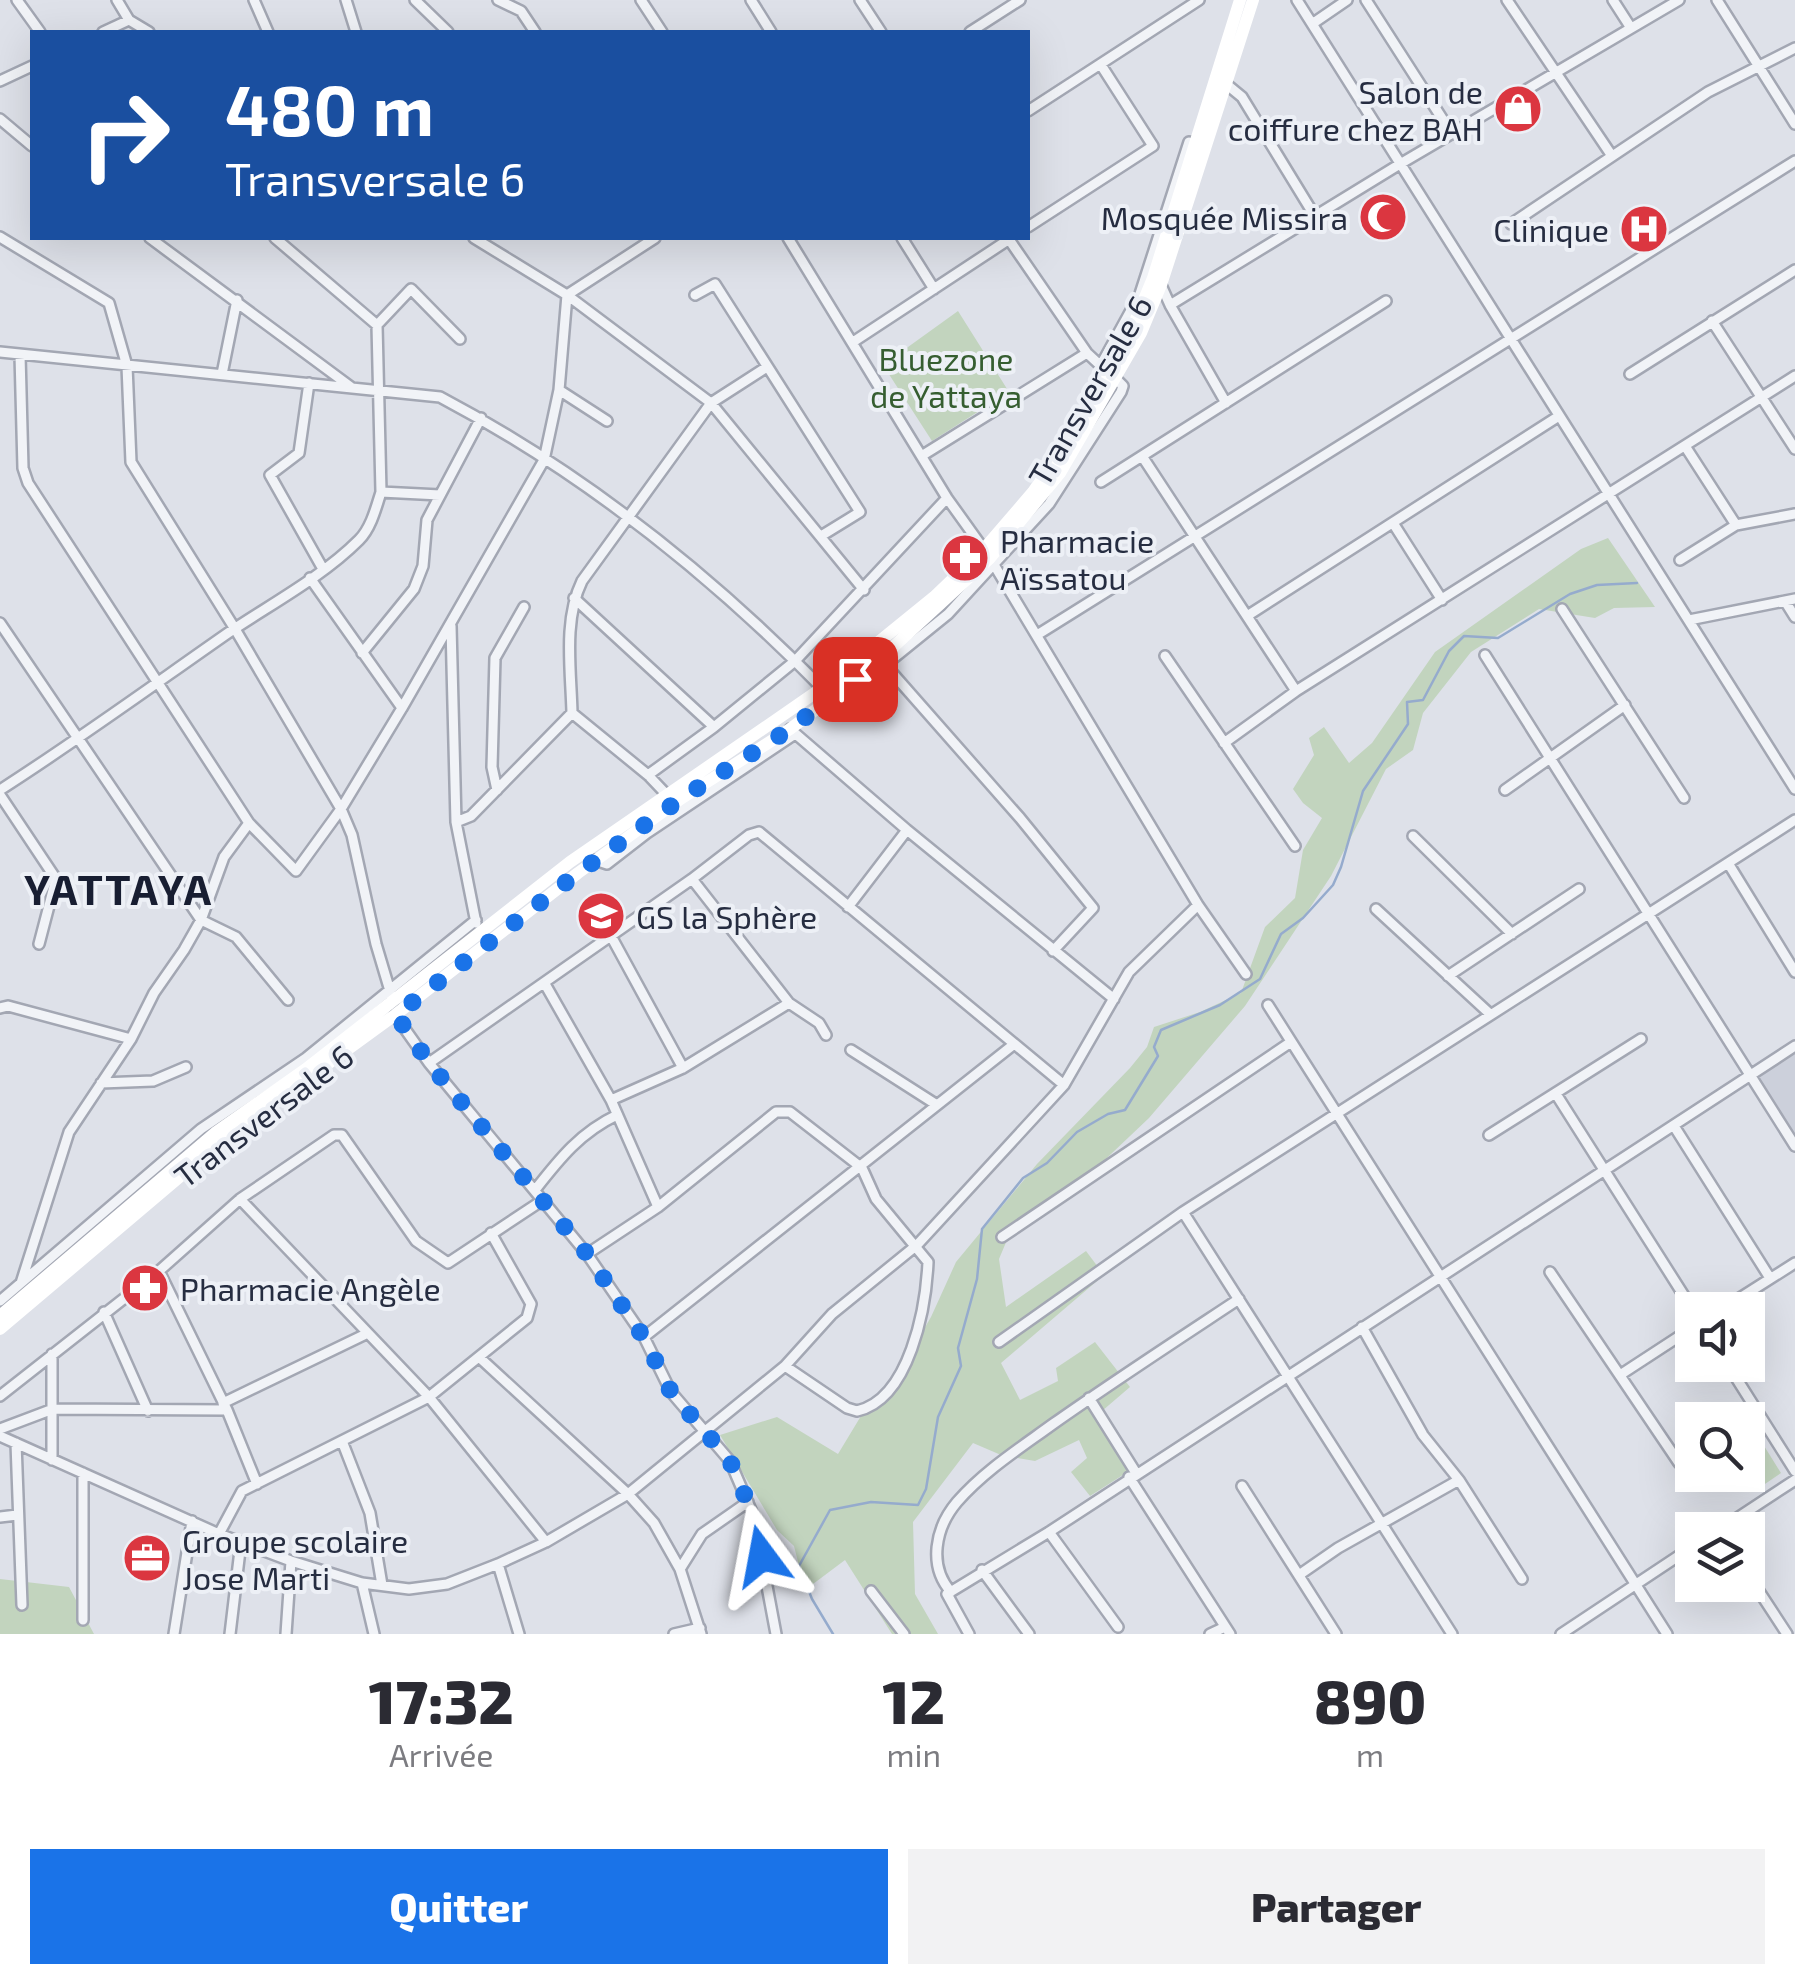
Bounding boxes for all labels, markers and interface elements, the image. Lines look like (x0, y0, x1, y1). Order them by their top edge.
text: 480 m (225, 66, 434, 150)
icon: right (60, 70, 190, 200)
place label: Salon de coiffure chez BAH (1228, 72, 1483, 147)
shop icon: Salon de coiffure chez BAH (1492, 83, 1544, 135)
text: Transversale 6 (225, 151, 525, 205)
mosque icon: Mosquée Missira (1357, 191, 1409, 243)
place label: Mosquée Missira (1101, 198, 1348, 236)
hospital icon: Clinique (1618, 203, 1670, 255)
place label: Clinique (1493, 210, 1609, 248)
street label: Transversale 6 (1019, 288, 1159, 492)
park label: Bluezone de Yattaya (870, 339, 1022, 414)
place label: Pharmacie Aïssatou (1000, 521, 1154, 596)
pharmacy icon: Pharmacie Aïssatou (939, 532, 991, 584)
pin (813, 637, 898, 722)
icon: arrive (828, 652, 883, 707)
district label: YATTAYA (24, 863, 214, 913)
school or university icon: GS la Sphère (575, 890, 627, 942)
place label: GS la Sphère (636, 897, 817, 935)
street label: Transversale 6 (166, 1036, 360, 1194)
pharmacy icon: Pharmacie Angèle (119, 1262, 171, 1314)
place label: Pharmacie Angèle (180, 1269, 441, 1307)
map controls (1675, 1292, 1765, 1602)
button: sound (1675, 1292, 1765, 1382)
button: search (1675, 1402, 1765, 1492)
position arrow (710, 1504, 814, 1608)
button: layers (1675, 1512, 1765, 1602)
place label: Groupe scolaire Jose Marti (182, 1521, 408, 1596)
office icon: Groupe scolaire Jose Marti (121, 1532, 173, 1584)
text: 17:32 (369, 1664, 514, 1736)
text: 12 (882, 1664, 945, 1736)
text: 890 (1314, 1664, 1426, 1736)
text: Arrivée (389, 1735, 494, 1773)
text: min (886, 1735, 941, 1773)
text: m (1356, 1735, 1384, 1773)
button: Quitter (30, 1849, 888, 1964)
button: Partager (908, 1849, 1765, 1964)

